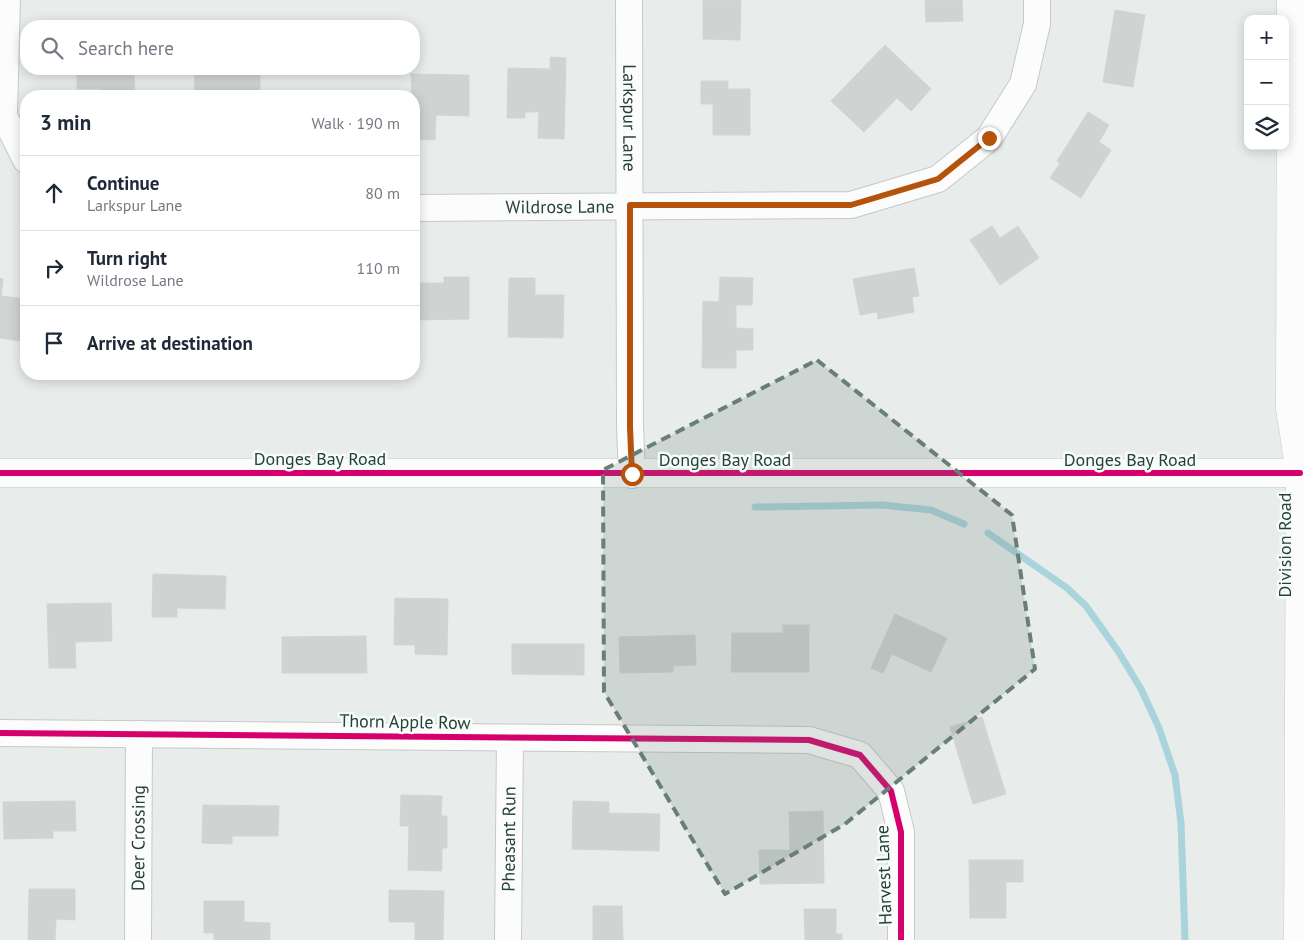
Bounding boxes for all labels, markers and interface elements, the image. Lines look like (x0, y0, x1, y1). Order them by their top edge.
map controls (1244, 15, 1289, 150)
button: + (1244, 15, 1289, 60)
search box (20, 20, 420, 75)
icon: search (38, 34, 66, 62)
text: Search here (78, 36, 174, 60)
button: − (1244, 60, 1289, 105)
street label: Larkspur Lane (618, 64, 641, 172)
button: layers (1244, 105, 1289, 150)
text: 3 min (40, 109, 91, 136)
text: Walk · 190 m (311, 113, 400, 133)
route end (978, 127, 1001, 150)
text: Continue (87, 171, 159, 195)
icon: ahead (40, 179, 68, 207)
text: 80 m (365, 183, 400, 203)
text: Larkspur Lane (87, 195, 183, 215)
street label: Wildrose Lane (505, 195, 615, 218)
text: Turn right (87, 246, 167, 270)
icon: right (40, 254, 68, 282)
text: 110 m (357, 258, 400, 278)
text: Wildrose Lane (87, 270, 184, 290)
icon: arrive (40, 329, 68, 357)
text: Arrive at destination (87, 331, 253, 355)
street label: Donges Bay Road (254, 447, 386, 470)
street label: Donges Bay Road (659, 448, 791, 471)
street label: Donges Bay Road (1064, 448, 1196, 471)
route start (621, 463, 644, 486)
street label: Division Road (1273, 493, 1296, 597)
street label: Thorn Apple Row (339, 709, 472, 734)
street label: Deer Crossing (126, 785, 150, 891)
street label: Pheasant Run (496, 786, 521, 892)
street label: Harvest Lane (870, 825, 897, 925)

